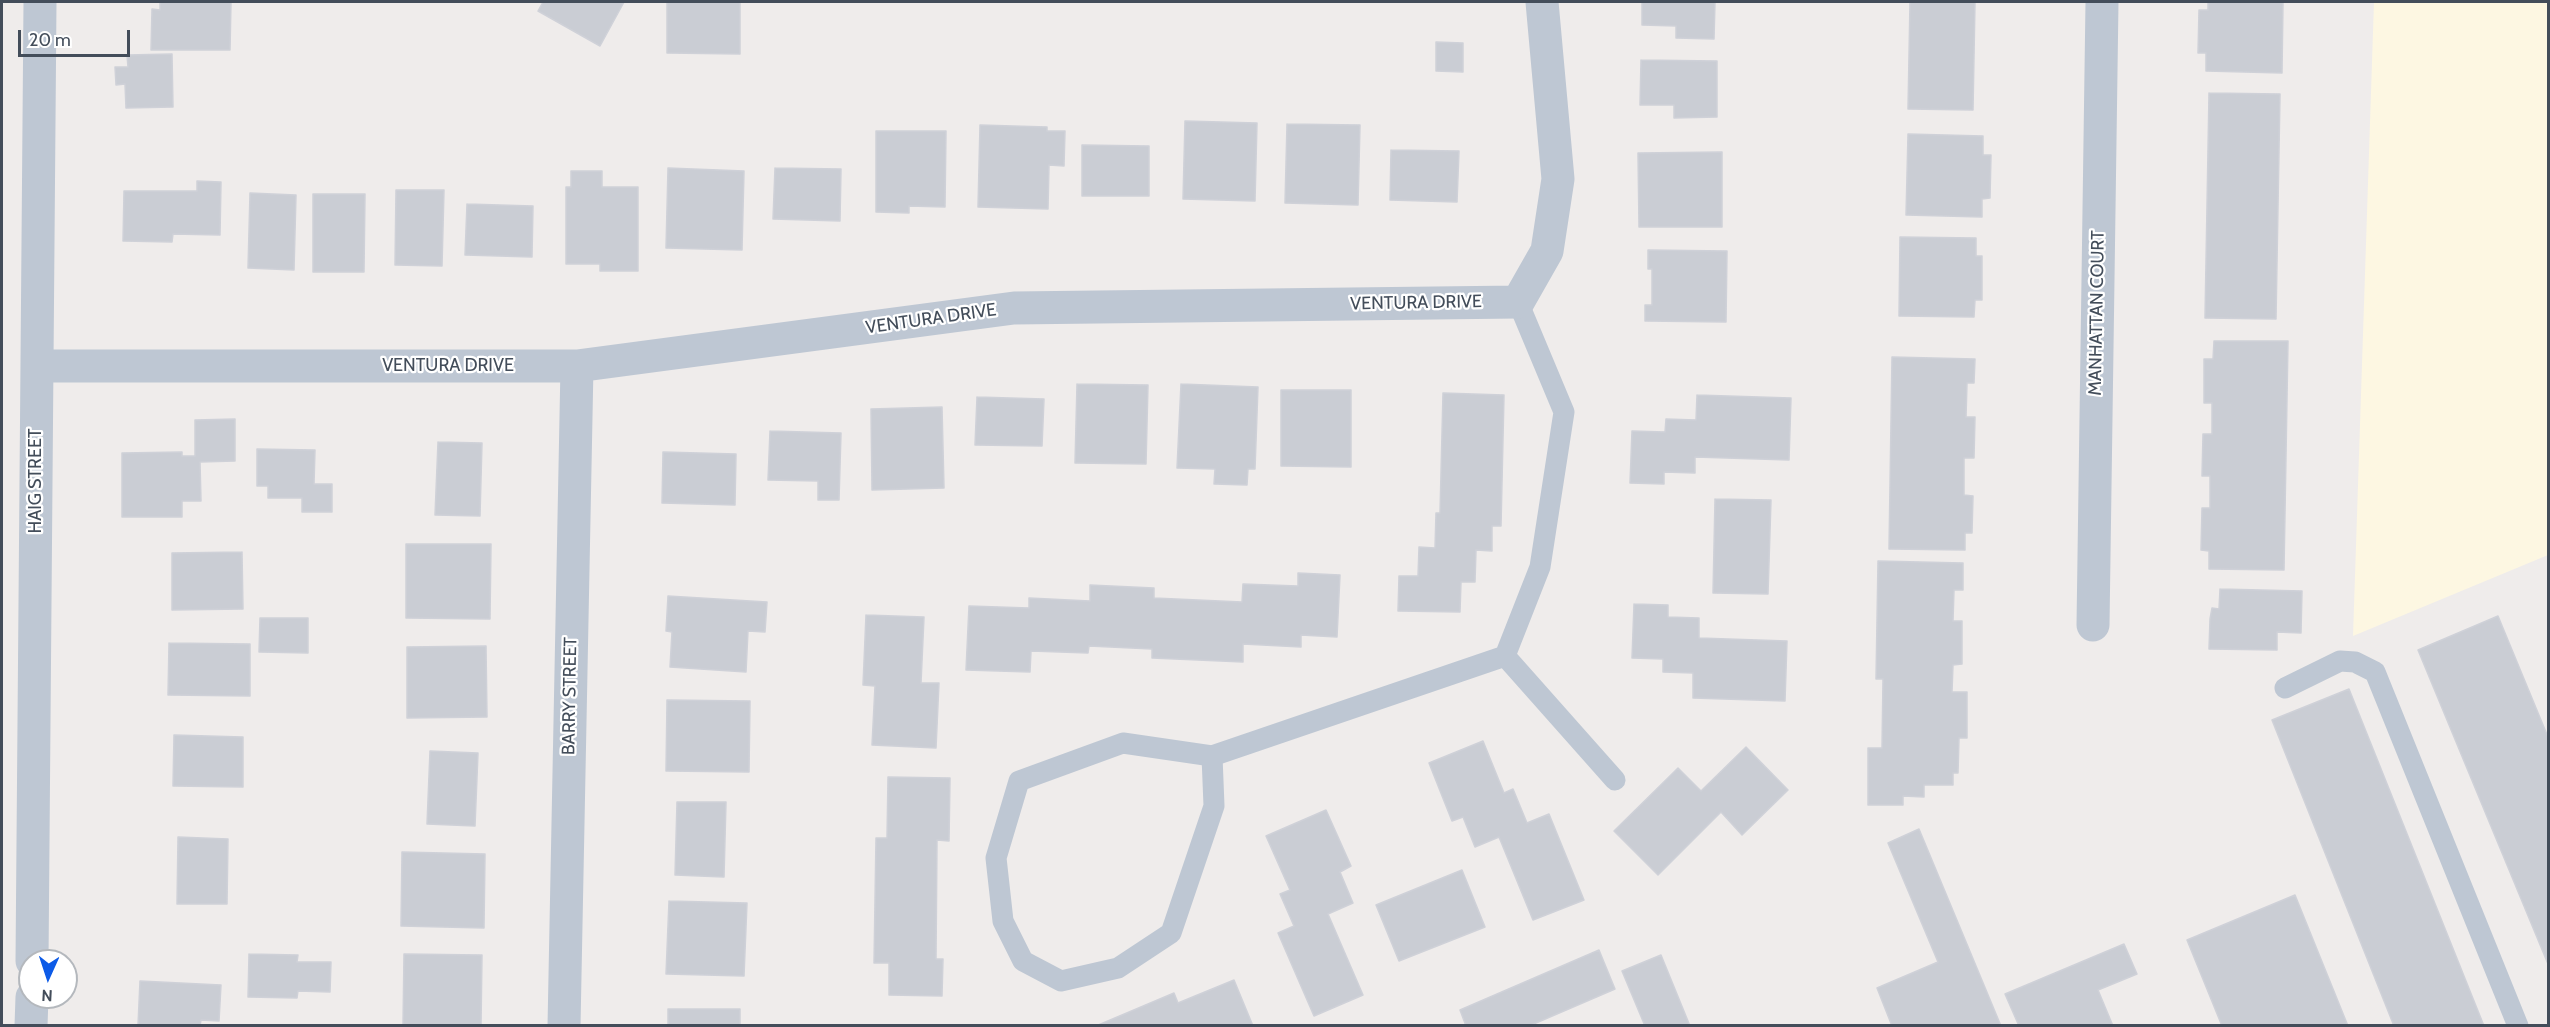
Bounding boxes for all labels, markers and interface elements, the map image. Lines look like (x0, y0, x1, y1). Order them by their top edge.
scale bar (21, 18, 134, 56)
text: 20 m (29, 29, 71, 51)
street label: MANHATTAN COURT (2085, 230, 2109, 396)
street label: VENTURA DRIVE (1350, 291, 1482, 315)
street label: VENTURA DRIVE (864, 299, 998, 339)
street label: VENTURA DRIVE (382, 355, 514, 377)
street label: HAIG STREET (25, 428, 47, 534)
street label: BARRY STREET (558, 637, 582, 755)
north arrow (18, 949, 78, 1009)
text: N (41, 986, 53, 1005)

